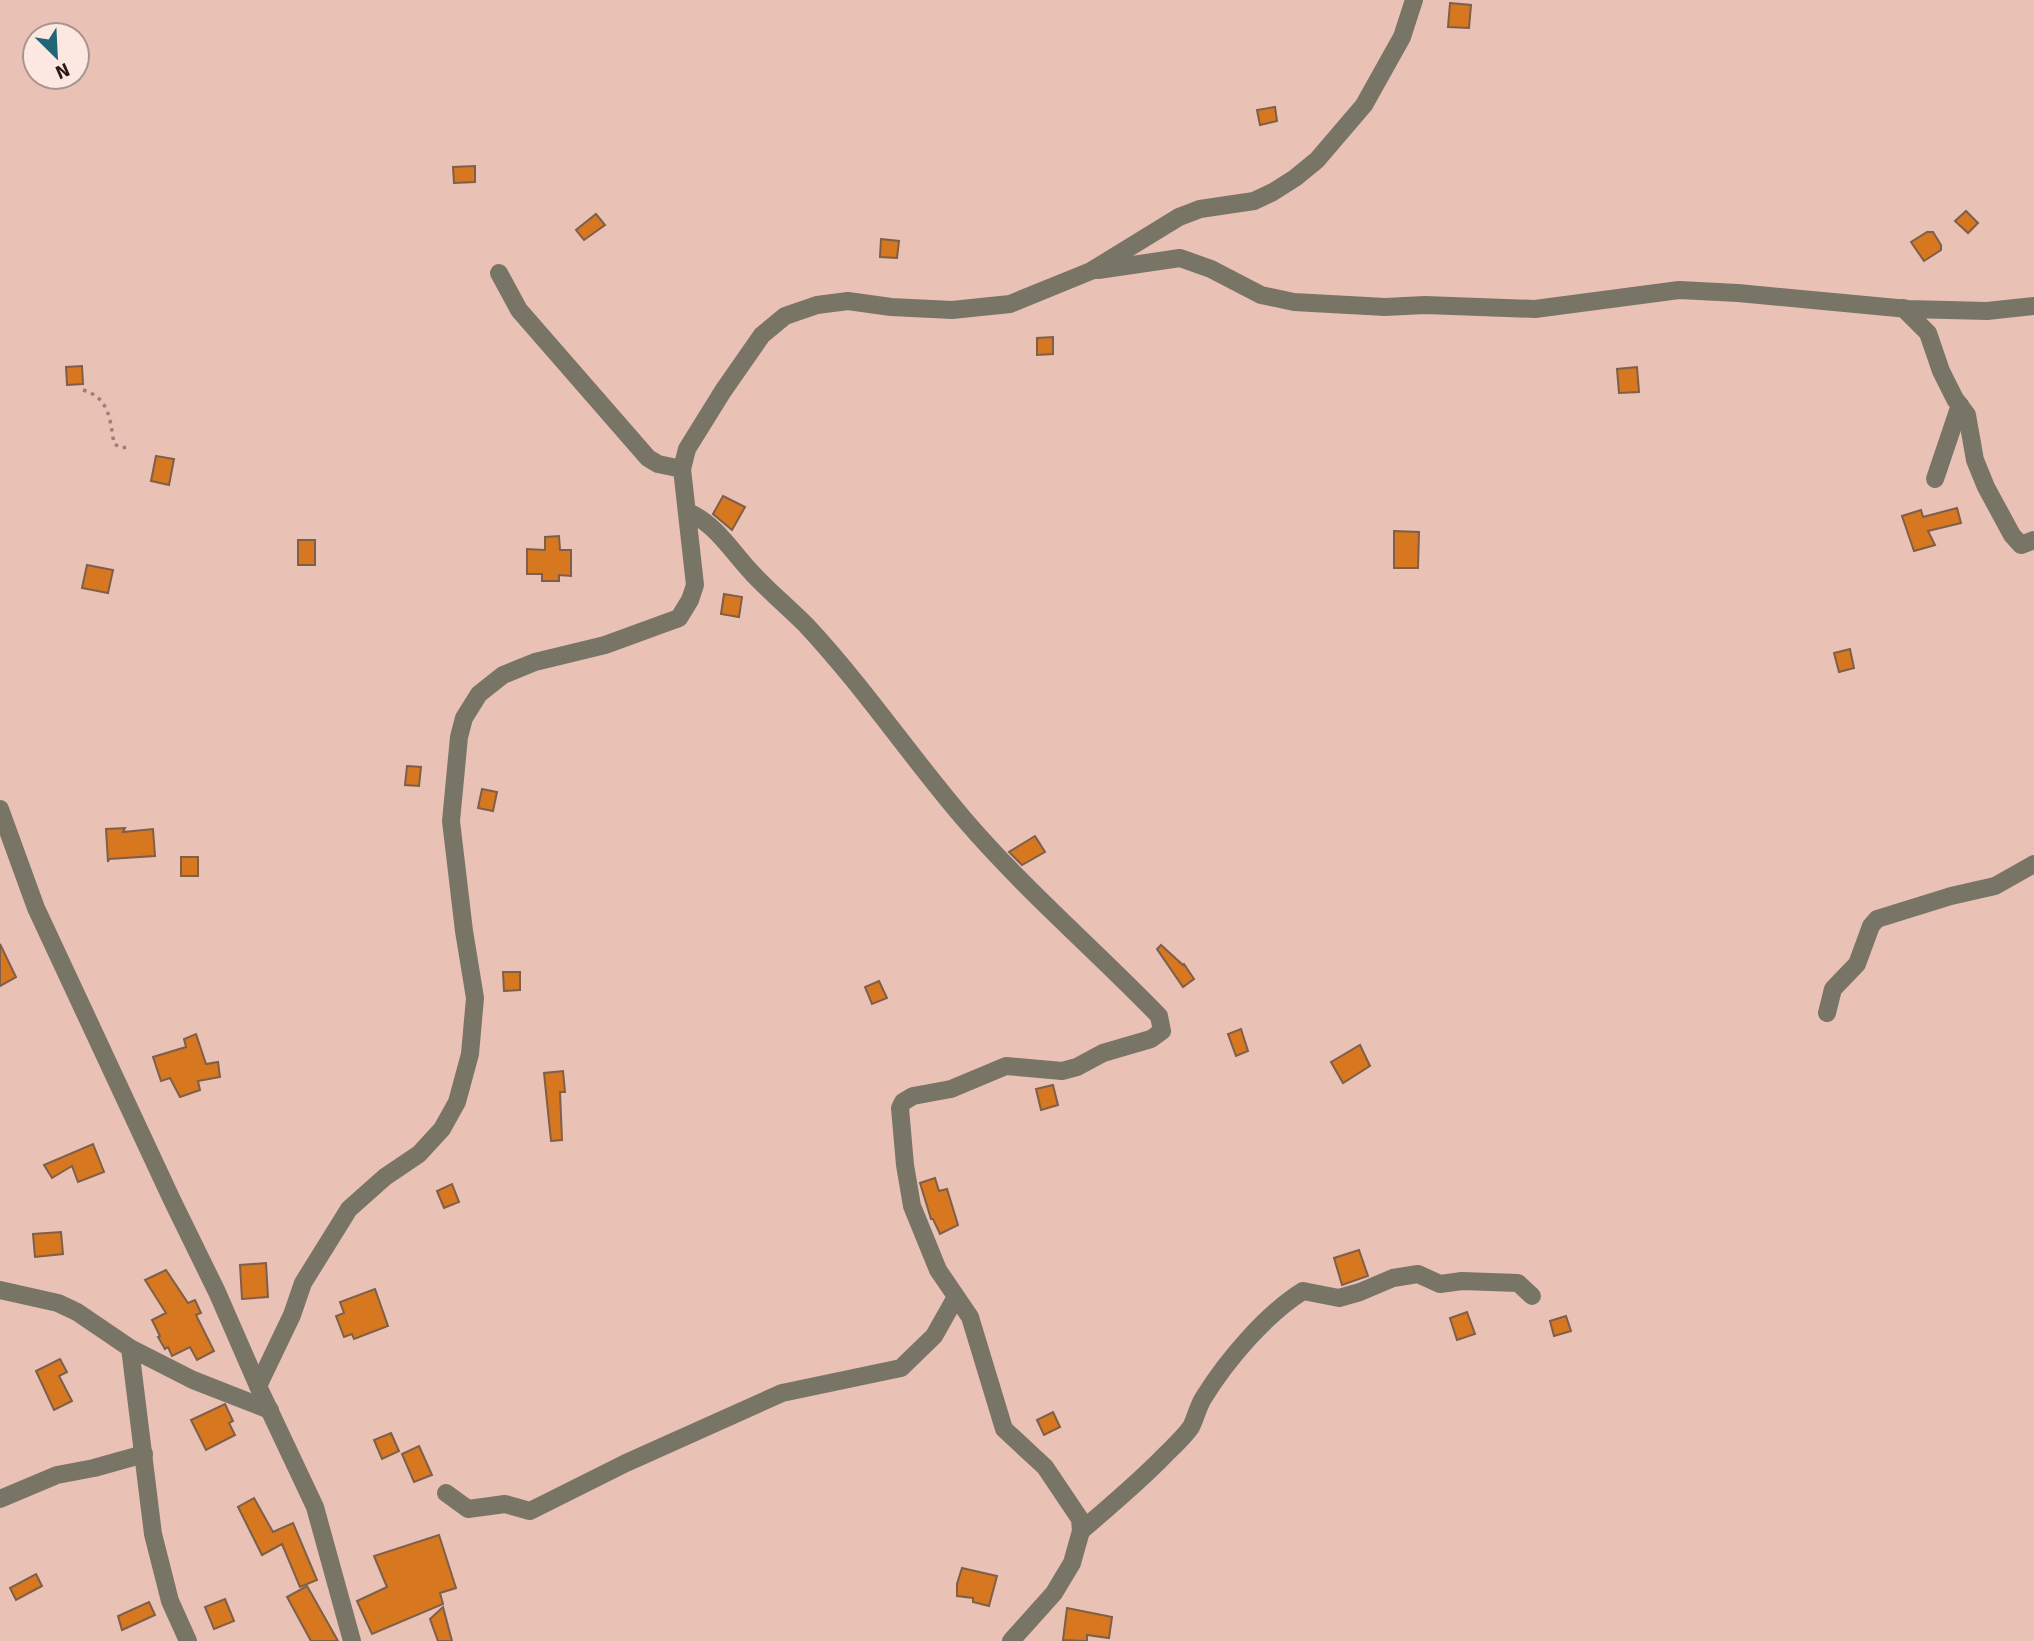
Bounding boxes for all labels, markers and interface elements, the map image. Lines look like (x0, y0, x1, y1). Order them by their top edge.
north arrow (21, 21, 91, 91)
text: N (52, 57, 73, 84)

